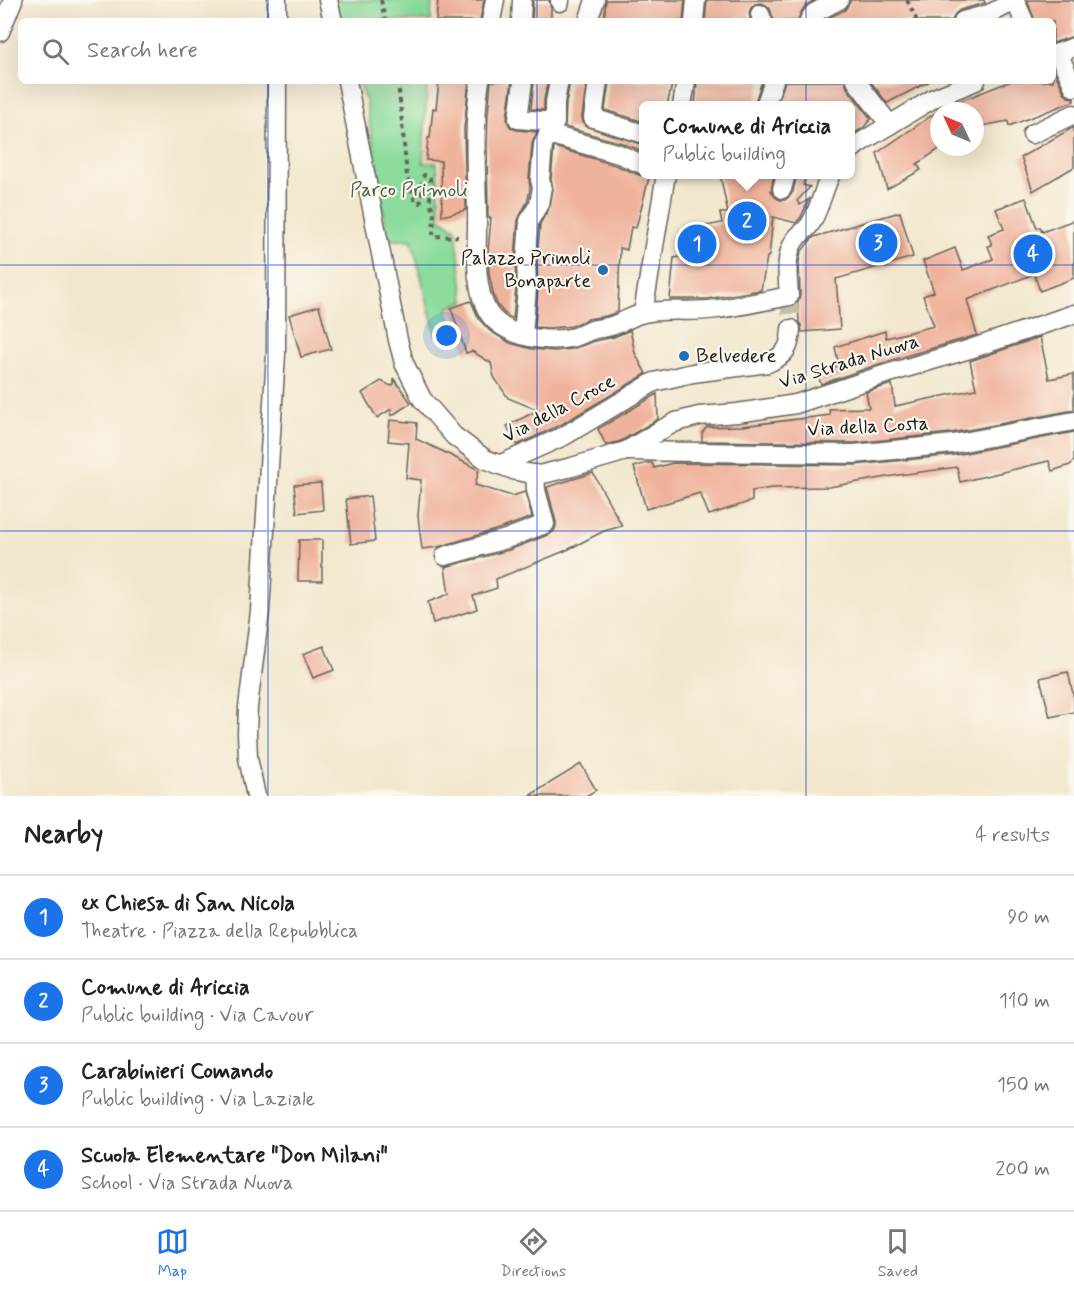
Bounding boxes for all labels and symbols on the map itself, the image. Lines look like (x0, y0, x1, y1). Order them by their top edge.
north arrow (930, 102, 984, 156)
park label: Parco Primoli (350, 177, 468, 204)
pin: 2 (728, 198, 766, 244)
pin: 3 (858, 220, 898, 266)
pin: 1 (678, 222, 716, 266)
pin: 4 (1014, 232, 1052, 276)
place label: Palazzo Primoli Bonaparte (461, 245, 591, 295)
marker: Palazzo Primoli Bonaparte (596, 263, 610, 277)
your location (432, 321, 461, 350)
street label: Via Strada Nuova (776, 328, 922, 396)
place label: Belvedere (696, 343, 776, 370)
marker: Belvedere (677, 349, 691, 363)
street label: Via della Croce (498, 368, 620, 450)
street label: Via della Costa (806, 410, 930, 444)

